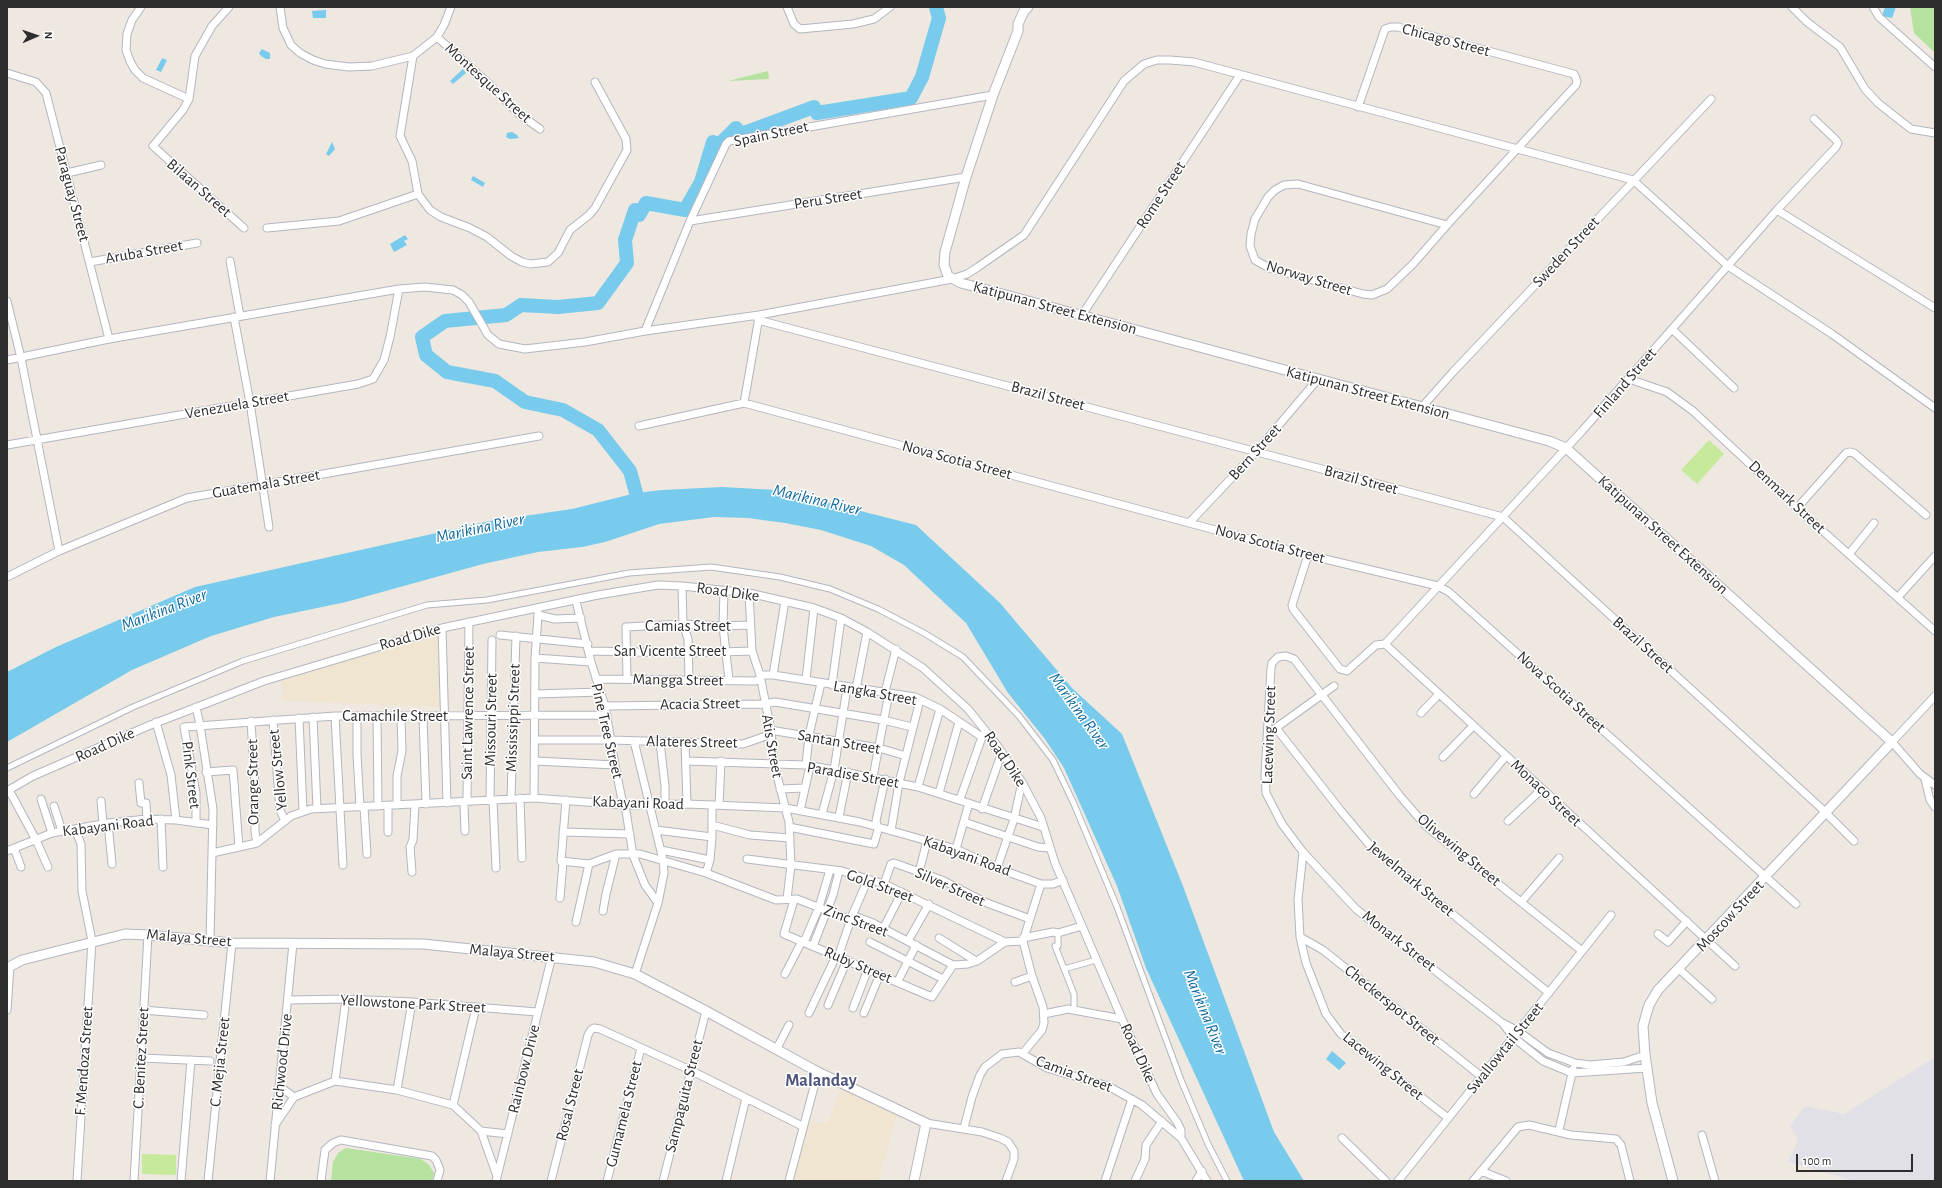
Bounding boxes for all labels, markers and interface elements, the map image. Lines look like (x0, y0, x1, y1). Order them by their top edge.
north arrow (16, 16, 56, 56)
street label: Chicago Street (1400, 19, 1492, 61)
text: N (43, 32, 54, 40)
street label: Montesque Street (441, 39, 535, 127)
street label: Spain Street (732, 117, 810, 151)
street label: Paraguay Street (50, 144, 94, 244)
street label: Bilaan Street (163, 155, 235, 221)
street label: Rome Street (1132, 158, 1190, 232)
street label: Peru Street (793, 184, 863, 214)
street label: Sweden Street (1528, 213, 1604, 291)
street label: Aruba Street (104, 236, 184, 268)
street label: Norway Street (1264, 256, 1354, 300)
street label: Katipunan Street Extension (971, 277, 1139, 339)
street label: Finland Street (1589, 344, 1661, 422)
street label: Katipunan Street Extension (1284, 362, 1452, 424)
street label: Brazil Street (1009, 377, 1087, 415)
street label: Venezuela Street (184, 386, 290, 424)
street label: Bern Street (1225, 420, 1285, 484)
street label: Nova Scotia Street (900, 436, 1014, 484)
street label: Denmark Street (1744, 456, 1830, 538)
street label: Brazil Street (1322, 461, 1400, 499)
street label: Guatemala Street (211, 465, 321, 503)
street label: Katipunan Street Extension (1594, 471, 1732, 599)
water label: Marikina River (771, 480, 863, 520)
water label: Marikina River (434, 509, 526, 547)
street label: Nova Scotia Street (1213, 520, 1327, 568)
street label: Road Dike (695, 578, 761, 606)
water label: Marikina River (118, 584, 210, 636)
street label: Brazil Street (1609, 613, 1677, 677)
street label: Camias Street (645, 616, 731, 636)
street label: Road Dike (377, 619, 443, 655)
street label: San Vicente Street (614, 641, 726, 661)
street label: Saint Lawrence Street (457, 646, 479, 780)
street label: Nova Scotia Street (1513, 647, 1609, 737)
street label: Mississippi Street (502, 664, 524, 772)
water label: Marikina River (1044, 669, 1114, 753)
street label: Mangga Street (632, 670, 724, 690)
street label: Missouri Street (481, 673, 501, 767)
street label: Langka Street (832, 676, 918, 710)
street label: Pine Tree Street (587, 681, 627, 781)
street label: Lacewing Street (1258, 685, 1280, 785)
street label: Acacia Street (660, 694, 740, 714)
street label: Camachile Street (342, 706, 448, 726)
street label: Atis Street (757, 713, 787, 779)
street label: Road Dike (72, 723, 138, 767)
street label: Santan Street (796, 725, 882, 759)
street label: Road Dike (979, 727, 1031, 791)
street label: Yellow Street (264, 729, 292, 811)
street label: Alateres Street (646, 732, 738, 752)
street label: Orange Street (243, 739, 263, 825)
street label: Pink Street (177, 740, 205, 810)
street label: Monaco Street (1507, 755, 1585, 831)
street label: Paradise Street (805, 757, 901, 793)
street label: Kabayani Road (592, 792, 684, 814)
street label: Olivewing Street (1413, 810, 1505, 890)
street label: Kabayani Road (61, 811, 155, 841)
street label: Kabayani Road (921, 831, 1013, 881)
street label: Jewelmark Street (1364, 837, 1458, 921)
street label: Silver Street (912, 863, 988, 911)
street label: Gold Street (844, 865, 916, 907)
street label: Moscow Street (1692, 876, 1768, 956)
street label: Zinc Street (821, 901, 891, 941)
street label: Monark Street (1358, 906, 1440, 976)
street label: Malaya Street (146, 925, 232, 951)
street label: Malaya Street (469, 940, 555, 966)
street label: Ruby Street (821, 942, 895, 988)
street label: Checkerspot Street (1340, 961, 1444, 1049)
water label: Marikina River (1179, 966, 1231, 1058)
street label: Yellowstone Park Street (340, 991, 486, 1017)
street label: Swallowtail Street (1462, 998, 1548, 1098)
street label: F. Mendoza Street (71, 1006, 97, 1116)
street label: C. Benitez Street (129, 1007, 153, 1109)
street label: Richwood Drive (267, 1013, 297, 1111)
street label: C. Mejia Street (206, 1016, 234, 1108)
street label: Road Dike (1116, 1020, 1160, 1086)
street label: Rainbow Drive (504, 1023, 544, 1115)
street label: Lacewing Street (1339, 1028, 1427, 1104)
street label: Sampaguita Street (661, 1038, 707, 1154)
street label: Camia Street (1033, 1051, 1115, 1097)
street label: Gumamela Street (601, 1059, 647, 1169)
street label: Rosal Street (552, 1067, 588, 1143)
district label: Malanday (785, 1070, 857, 1092)
scale bar (1798, 1146, 1915, 1172)
text: 100 m (1803, 1155, 1831, 1167)

